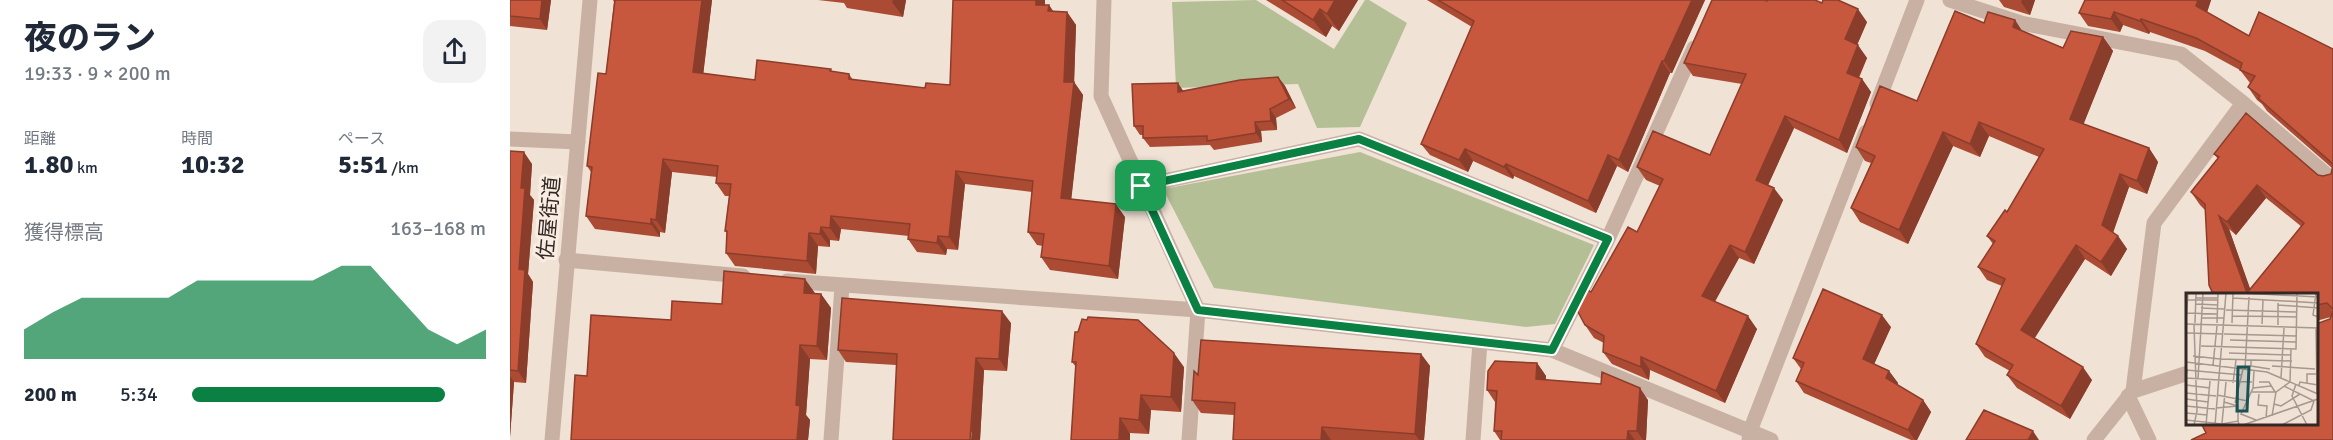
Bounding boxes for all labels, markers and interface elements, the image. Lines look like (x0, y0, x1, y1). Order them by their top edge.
text: 夜のラン (24, 18, 156, 59)
button: share (423, 20, 486, 83)
text: 19:33 · 9 × 200 m (24, 61, 171, 86)
text: 距離 (24, 129, 56, 149)
text: 時間 (181, 129, 213, 149)
text: ペース (338, 129, 385, 149)
text: 1.80 (24, 149, 74, 181)
text: 10:32 (181, 149, 245, 181)
text: 5:51 (338, 149, 388, 181)
text: km (74, 158, 98, 178)
text: /km (388, 158, 419, 178)
pin (1115, 160, 1166, 211)
icon: arrive (1124, 169, 1157, 202)
street label: 佐屋街道 (532, 175, 566, 261)
text: 163–168 m (390, 216, 486, 241)
text: 獲得標高 (24, 220, 104, 245)
inset map (2186, 293, 2318, 425)
text: 200 m (24, 382, 77, 407)
text: 5:34 (120, 382, 158, 407)

